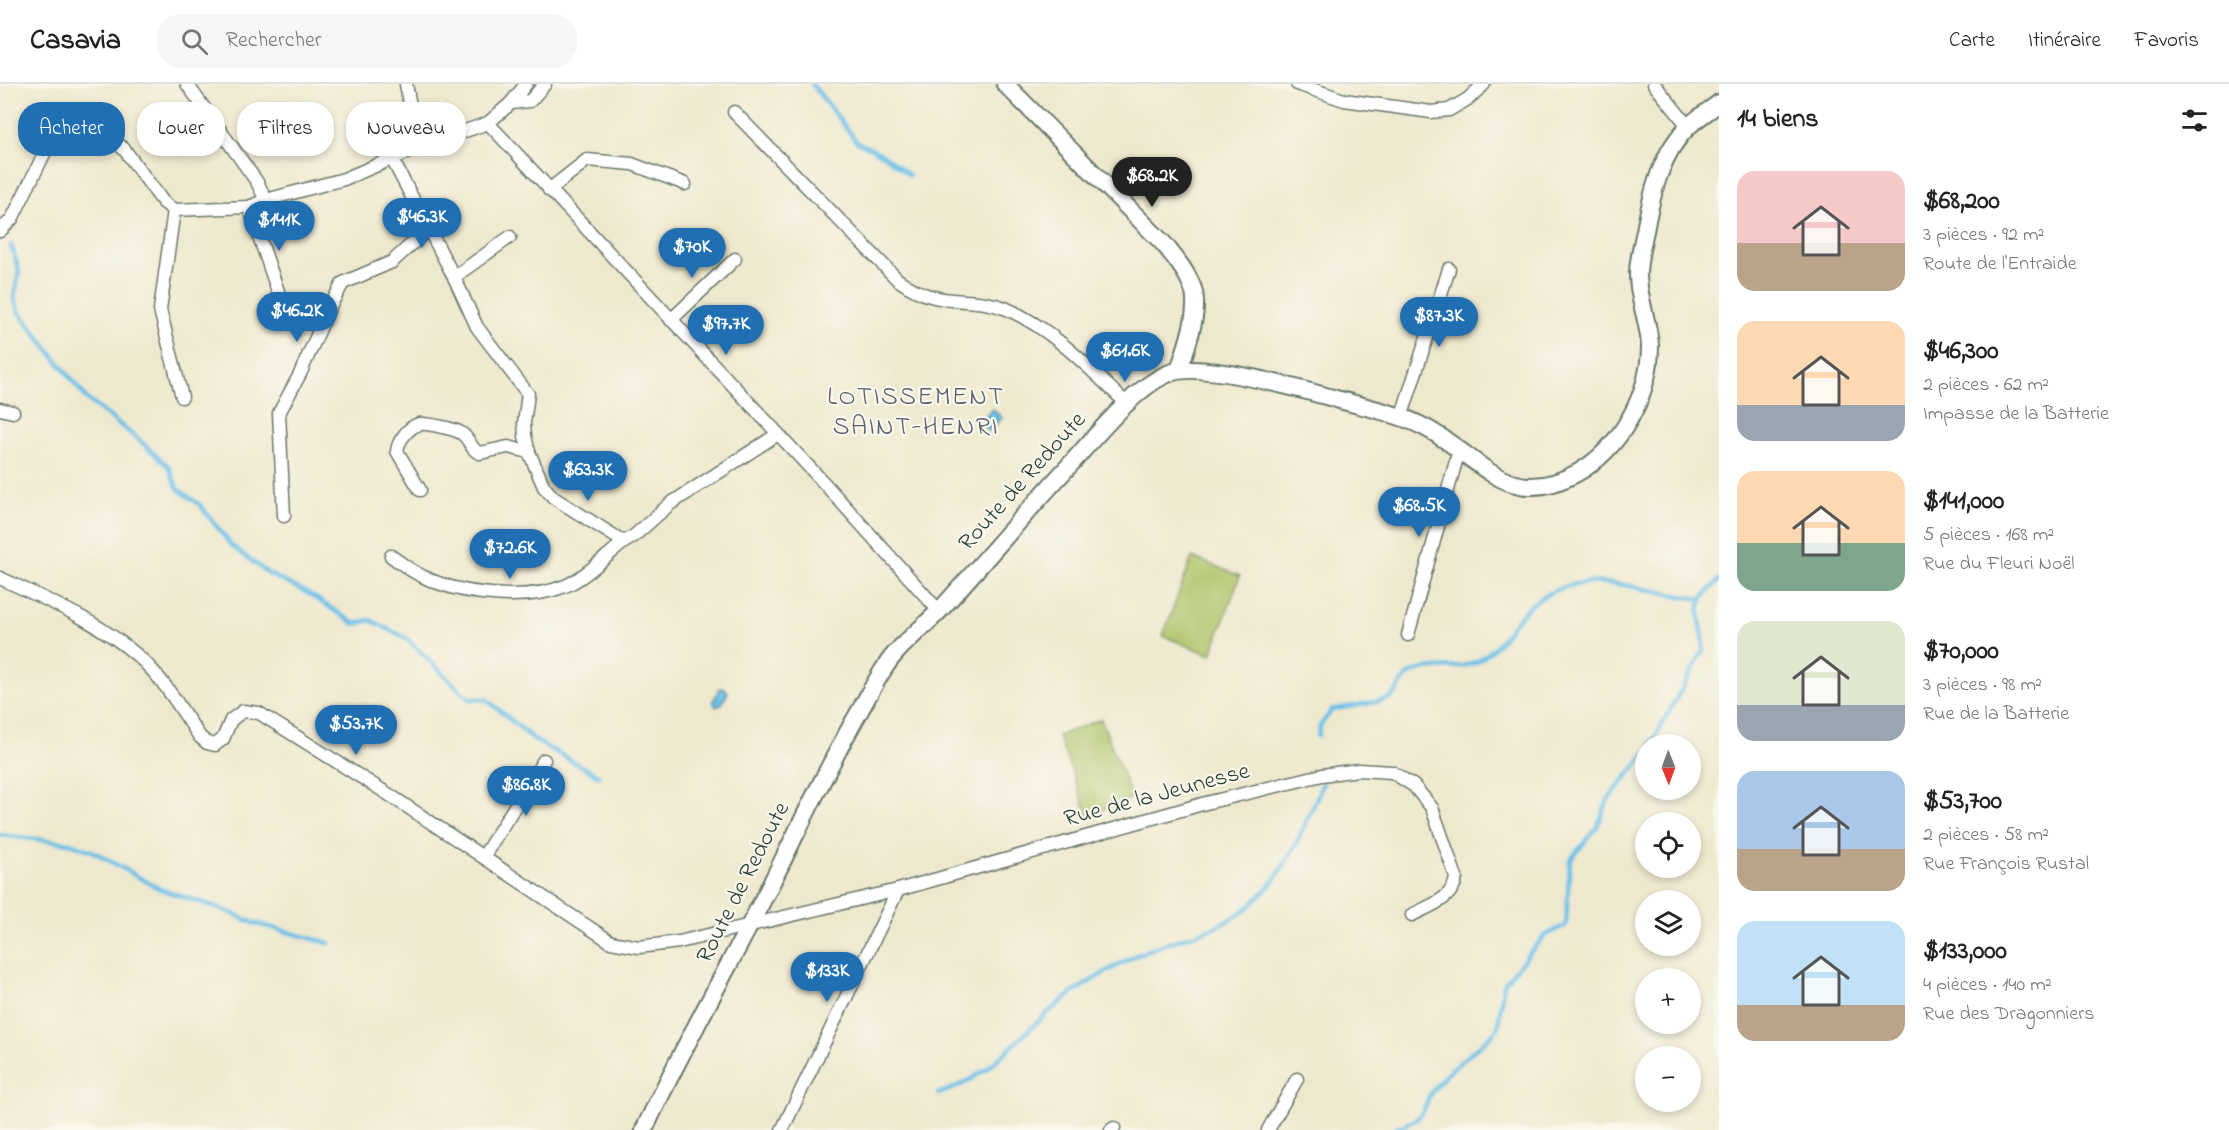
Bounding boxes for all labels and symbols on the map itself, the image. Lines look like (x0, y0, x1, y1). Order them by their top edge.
pin: $68.2K (1103, 157, 1201, 208)
pin: $46.3K (373, 198, 471, 249)
pin: $141K (237, 201, 321, 252)
pin: $70K (656, 228, 728, 279)
pin: $46.2K (248, 292, 346, 343)
pin: $87.3K (1390, 297, 1488, 348)
pin: $97.7K (677, 305, 775, 356)
pin: $61.6K (1076, 332, 1174, 383)
district label: LOTISSEMENT SAINT-HENRI (827, 379, 1005, 447)
street label: Route de Redoute (951, 404, 1095, 559)
pin: $63.3K (539, 451, 637, 502)
pin: $68.5K (1370, 487, 1468, 538)
pin: $72.6K (461, 529, 559, 580)
pin: $53.7K (307, 705, 405, 756)
north arrow (1635, 734, 1701, 800)
street label: Rue de la Jeunesse (1060, 754, 1254, 838)
pin: $86.8K (477, 766, 575, 817)
street label: Route de Redoute (688, 796, 800, 970)
pin: $133K (785, 952, 869, 1003)

